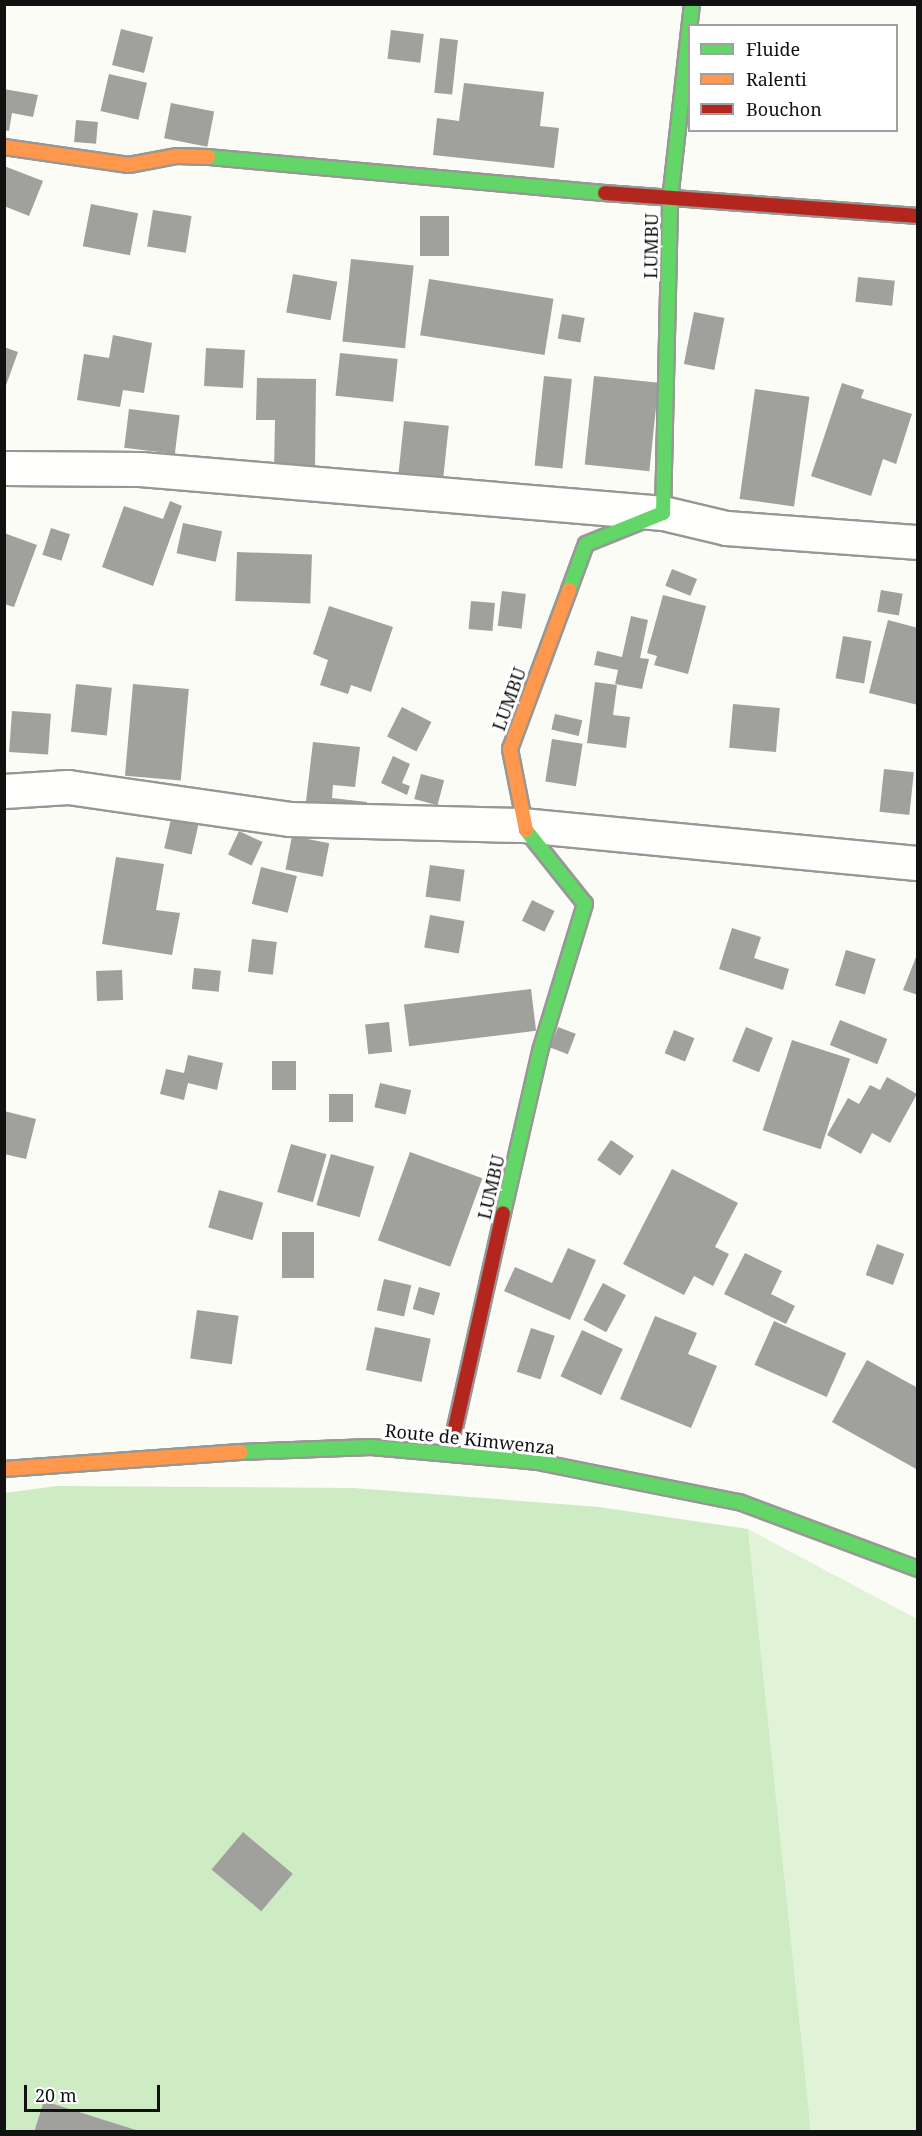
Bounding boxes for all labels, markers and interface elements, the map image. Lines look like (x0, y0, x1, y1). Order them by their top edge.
legend (688, 24, 898, 132)
text: Fluide (746, 37, 800, 61)
text: Ralenti (746, 67, 807, 91)
text: Bouchon (746, 97, 822, 121)
street label: LUMBU (640, 213, 662, 279)
street label: LUMBU (488, 664, 530, 734)
street label: LUMBU (473, 1153, 509, 1221)
street label: Route de Kimwenza (384, 1419, 556, 1459)
scale bar (27, 2073, 164, 2111)
text: 20 m (35, 2083, 77, 2107)

